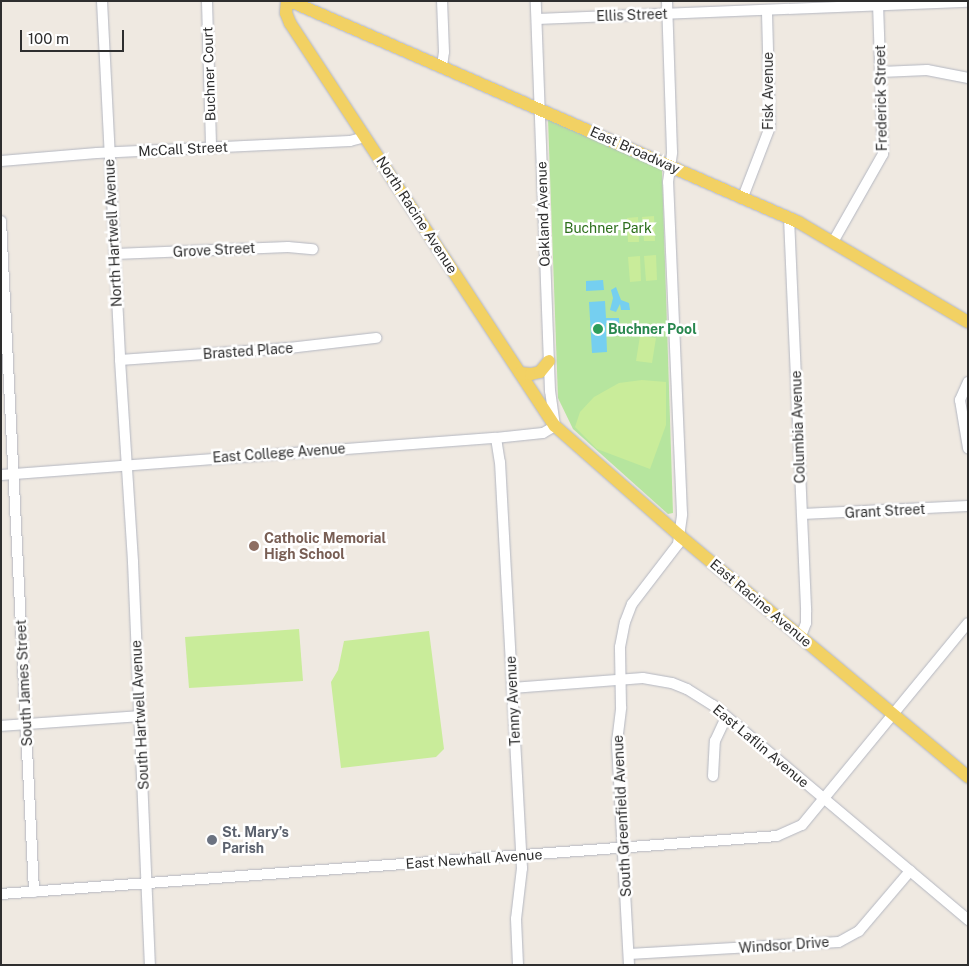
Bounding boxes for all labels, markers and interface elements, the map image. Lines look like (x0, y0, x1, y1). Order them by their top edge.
street label: Ellis Street (596, 5, 668, 25)
scale bar (22, 20, 126, 52)
street label: Buchner Court (199, 27, 219, 121)
text: 100 m (28, 30, 69, 47)
street label: Frederick Street (872, 45, 890, 151)
street label: Fisk Avenue (760, 52, 776, 130)
street label: East Broadway (588, 123, 682, 177)
street label: McCall Street (138, 138, 228, 160)
street label: North Racine Avenue (373, 153, 461, 277)
street label: North Hartwell Avenue (101, 159, 125, 307)
street label: Oakland Avenue (533, 161, 553, 267)
park label: Buchner Park (564, 220, 652, 236)
street label: Grove Street (172, 239, 256, 261)
place label: Buchner Pool (608, 321, 697, 337)
marker: Buchner Pool (592, 323, 604, 335)
street label: Brasted Place (202, 339, 294, 363)
street label: Columbia Avenue (788, 370, 808, 484)
street label: East College Avenue (212, 440, 346, 466)
street label: Grant Street (844, 500, 926, 522)
place label: Catholic Memorial High School (264, 530, 386, 562)
marker: Catholic Memorial High School (248, 540, 260, 552)
street label: East Racine Avenue (707, 556, 815, 650)
street label: South James Street (12, 619, 36, 747)
street label: South Hartwell Avenue (128, 640, 152, 790)
street label: Tenny Avenue (502, 656, 524, 746)
street label: East Laflin Avenue (710, 701, 812, 791)
street label: South Greenfield Avenue (609, 735, 635, 897)
place label: St. Mary’s Parish (222, 824, 289, 856)
marker: St. Mary’s Parish (206, 834, 218, 846)
street label: East Newhall Avenue (405, 846, 543, 872)
street label: Windsor Drive (738, 933, 830, 957)

